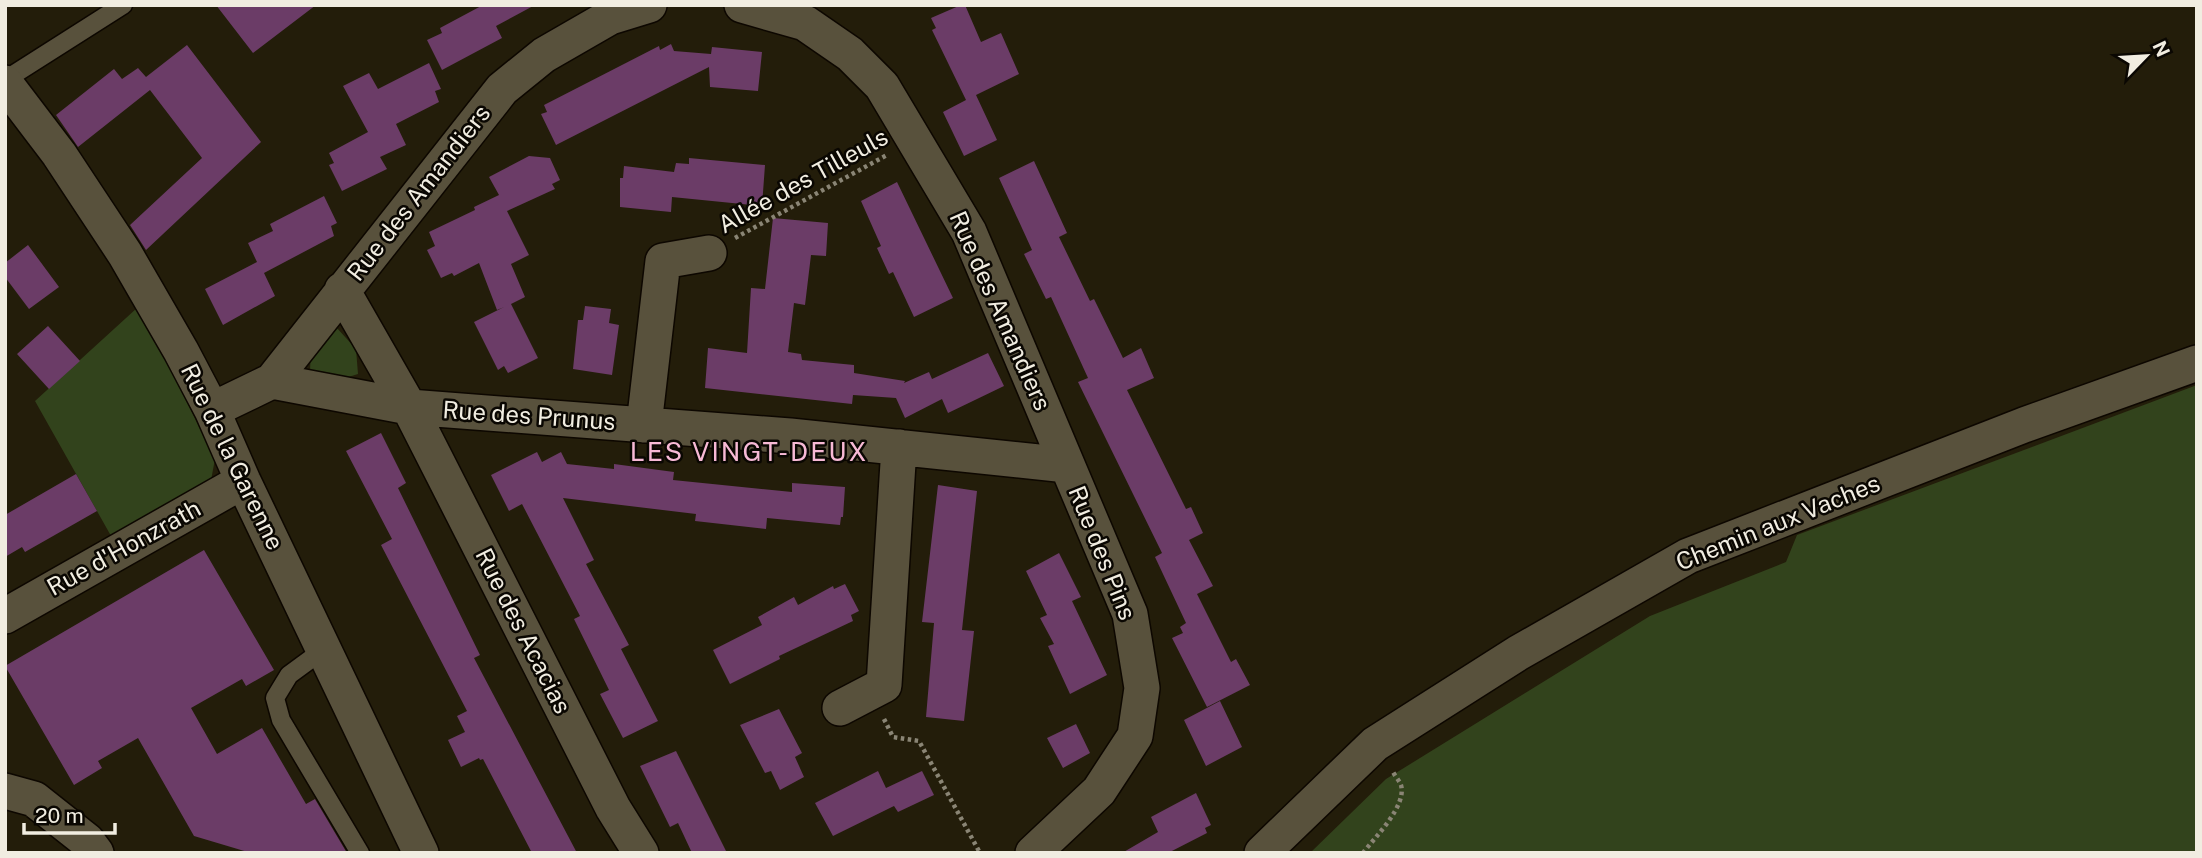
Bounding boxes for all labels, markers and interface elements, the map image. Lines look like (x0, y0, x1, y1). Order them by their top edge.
north arrow (2111, 21, 2181, 91)
text: N (2148, 37, 2175, 60)
street label: Rue des Amandiers (341, 99, 495, 286)
street label: Allée des Tilleuls (713, 122, 892, 238)
street label: Rue des Amandiers (944, 207, 1057, 414)
street label: Rue de la Garenne (176, 359, 290, 554)
street label: Rue des Prunus (442, 395, 616, 435)
district label: LES VINGT-DEUX (630, 436, 868, 467)
street label: Chemin aux Vaches (1672, 468, 1884, 576)
street label: Rue des Pins (1063, 482, 1142, 624)
street label: Rue d'Honzrath (42, 493, 205, 601)
street label: Rue des Acacias (470, 543, 578, 718)
scale bar (24, 792, 116, 836)
text: 20 m (35, 803, 84, 828)

